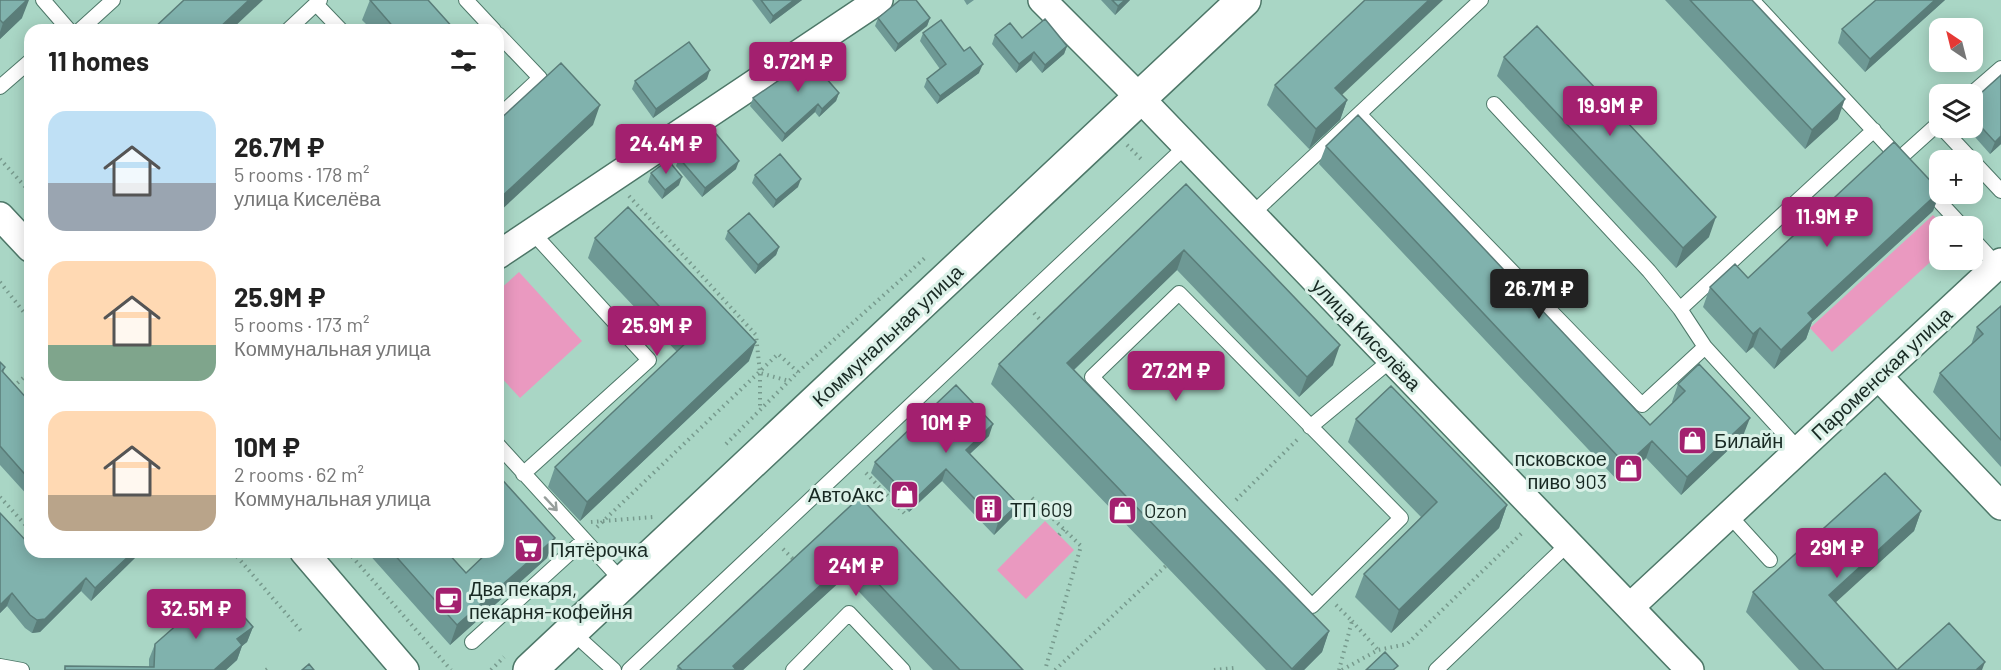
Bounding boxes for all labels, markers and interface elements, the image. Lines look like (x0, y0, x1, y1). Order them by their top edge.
north arrow (1929, 18, 1983, 72)
map controls (1929, 18, 1983, 270)
pin: 9.72M ₽ (743, 42, 853, 93)
icon: filters (447, 44, 480, 77)
text: 11 homes (48, 45, 149, 76)
text: 9.72M ₽ (763, 49, 833, 73)
button: layers (1929, 84, 1983, 138)
pin: 19.9M ₽ (1555, 86, 1665, 137)
text: 19.9M ₽ (1577, 93, 1643, 117)
pin: 24.4M ₽ (611, 124, 721, 175)
text: 26.7M ₽ (234, 131, 324, 162)
text: 24.4M ₽ (629, 131, 703, 155)
icon: home (96, 135, 168, 207)
button: + (1929, 150, 1983, 204)
text: 5 rooms · 178 m² (234, 162, 370, 186)
text: улица Киселёва (234, 186, 381, 210)
pin: 11.9M ₽ (1772, 197, 1882, 248)
text: 11.9M ₽ (1796, 204, 1858, 228)
button: − (1929, 216, 1983, 270)
street label: Коммунальная улица (807, 259, 968, 411)
pin: 26.7M ₽ (1484, 269, 1594, 320)
street label: улица Киселёва (1307, 273, 1427, 396)
text: 26.7M ₽ (1504, 276, 1574, 300)
text: 25.9M ₽ (234, 281, 325, 312)
icon: home (96, 285, 168, 357)
street label: Пароменская улица (1806, 301, 1957, 444)
pin: 25.9M ₽ (602, 306, 712, 357)
text: 5 rooms · 173 m² (234, 312, 369, 336)
text: 25.9M ₽ (622, 313, 692, 337)
text: Коммунальная улица (234, 336, 431, 360)
pin: 27.2M ₽ (1121, 351, 1231, 402)
text: 27.2M ₽ (1142, 358, 1210, 382)
pin: 10M ₽ (904, 403, 988, 454)
text: 10M ₽ (921, 410, 971, 434)
shop icon: Билайн (1677, 424, 1709, 456)
place label: Билайн (1714, 428, 1783, 452)
text: 10M ₽ (234, 431, 300, 462)
icon: home (96, 435, 168, 507)
place label: псковское пиво 903 (1514, 446, 1607, 493)
shop icon: псковское пиво 903 (1612, 453, 1644, 485)
text: 2 rooms · 62 m² (234, 462, 364, 486)
shop icon: АвтоАкс (889, 478, 921, 510)
place label: АвтоАкс (808, 482, 884, 506)
text: Коммунальная улица (234, 486, 431, 510)
building icon: ТП 609 (973, 493, 1005, 525)
shop icon: Ozon (1107, 494, 1139, 526)
one-way arrow (544, 496, 558, 511)
place label: ТП 609 (1010, 497, 1073, 521)
place label: Ozon (1144, 498, 1187, 522)
pin: 29M ₽ (1795, 528, 1879, 579)
supermarket icon: Пятёрочка (513, 533, 545, 565)
text: 29M ₽ (1810, 535, 1864, 559)
place label: Пятёрочка (550, 537, 649, 561)
pin: 24M ₽ (814, 546, 898, 597)
text: 24M ₽ (828, 553, 884, 577)
place label: Два пекаря, пекарня-кофейня (469, 576, 633, 623)
cafe icon: Два пекаря, пекарня-кофейня (432, 584, 464, 616)
pin: 32.5M ₽ (141, 589, 251, 640)
text: 32.5M ₽ (161, 596, 231, 620)

